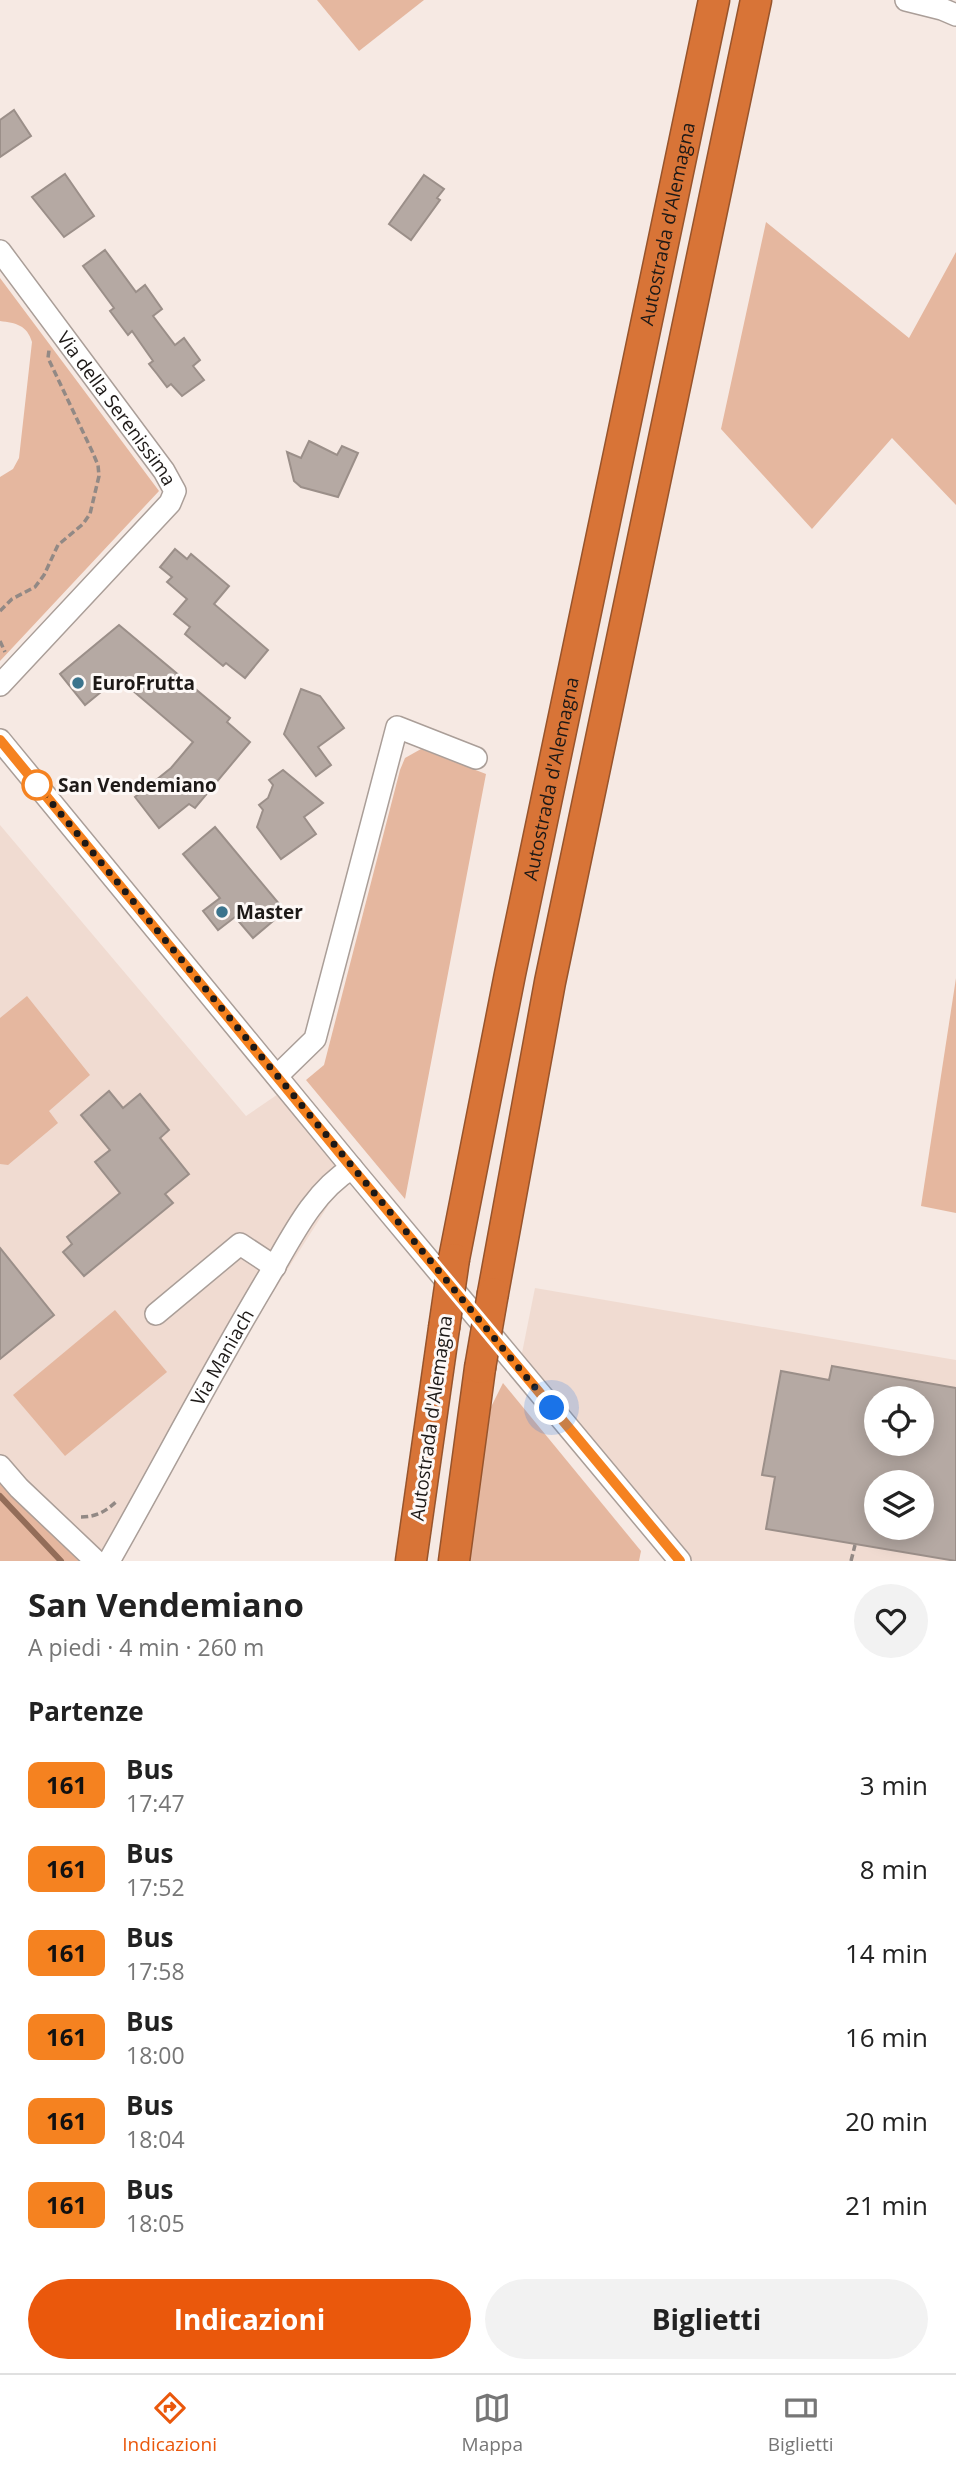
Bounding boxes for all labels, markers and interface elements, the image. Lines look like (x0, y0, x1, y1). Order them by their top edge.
street label: Autostrada d'Alemagna (633, 120, 701, 328)
street label: Via della Serenissima (51, 326, 182, 490)
place label: EuroFrutta (92, 670, 195, 696)
marker: EuroFrutta (70, 675, 86, 691)
street label: Autostrada d'Alemagna (517, 675, 585, 883)
marker: San Vendemiano (22, 770, 52, 800)
place label: San Vendemiano (58, 772, 217, 798)
place label: Master (236, 899, 303, 925)
marker: Master (214, 904, 230, 920)
street label: Via Maniach (185, 1304, 260, 1410)
street label: Autostrada d'Alemagna (404, 1314, 458, 1522)
map controls (864, 1386, 934, 1540)
button: locate (864, 1386, 934, 1456)
your location (534, 1390, 569, 1425)
button: layers (864, 1470, 934, 1540)
text: San Vendemiano (28, 1582, 304, 1627)
button: heart (854, 1584, 928, 1658)
text: A piedi · 4 min · 260 m (28, 1631, 264, 1663)
text: Partenze (28, 1693, 144, 1729)
text: Bus (126, 1751, 173, 1787)
text: 3 min (860, 1767, 928, 1803)
text: 161 (46, 1768, 87, 1801)
text: 17:47 (126, 1787, 185, 1819)
text: Bus (126, 1835, 173, 1871)
text: 8 min (860, 1851, 928, 1887)
text: 161 (46, 1852, 87, 1885)
text: 17:52 (126, 1871, 185, 1903)
text: Bus (126, 1919, 173, 1955)
text: 14 min (845, 1935, 928, 1971)
text: 161 (46, 1936, 87, 1969)
text: 17:58 (126, 1955, 185, 1987)
text: Bus (126, 2003, 173, 2039)
text: 16 min (845, 2019, 928, 2055)
text: 161 (46, 2020, 87, 2053)
text: 18:00 (126, 2039, 185, 2071)
text: Bus (126, 2087, 173, 2123)
text: 20 min (845, 2103, 928, 2139)
text: 161 (46, 2104, 87, 2137)
text: 18:04 (126, 2123, 185, 2155)
text: Bus (126, 2171, 173, 2207)
text: 21 min (845, 2187, 928, 2223)
text: 161 (46, 2188, 87, 2221)
text: 18:05 (126, 2207, 185, 2239)
button: Indicazioni (28, 2279, 471, 2359)
button: Biglietti (485, 2279, 928, 2359)
tab: Indicazioni (122, 2389, 217, 2457)
tab: Mappa (462, 2389, 523, 2457)
tab: Biglietti (768, 2389, 834, 2457)

